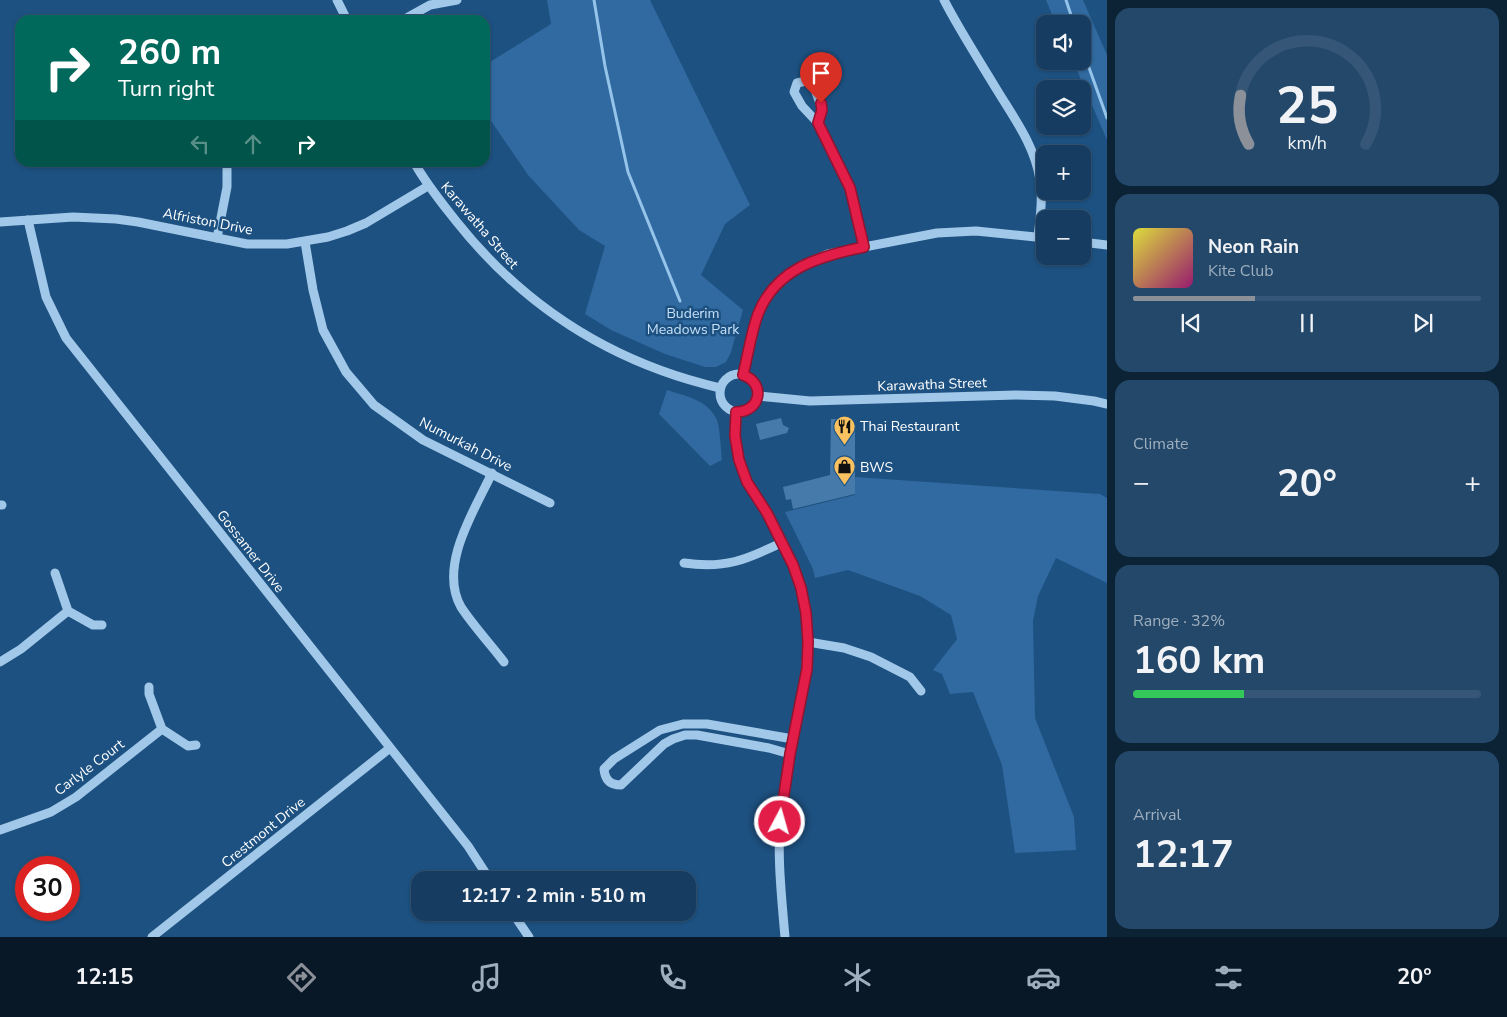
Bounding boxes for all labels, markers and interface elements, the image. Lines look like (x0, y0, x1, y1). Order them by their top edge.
map controls (1036, 15, 1091, 265)
button: sound (1036, 15, 1091, 70)
text: 260 m (118, 29, 221, 76)
icon: right (35, 35, 100, 100)
pin (800, 52, 842, 103)
icon: arrive (807, 59, 835, 87)
text: 25 (1276, 70, 1338, 141)
text: Turn right (118, 74, 214, 104)
button: layers (1036, 80, 1091, 135)
icon: left (186, 130, 214, 158)
icon: ahead (239, 130, 267, 158)
icon: right (292, 130, 320, 158)
text: km/h (1287, 131, 1327, 155)
button: + (1036, 145, 1091, 200)
street label: Karawatha Street (437, 178, 523, 273)
street label: Alfriston Drive (161, 203, 254, 240)
button: − (1036, 210, 1091, 265)
text: Neon Rain (1208, 234, 1299, 260)
text: Kite Club (1208, 260, 1274, 282)
park label: Buderim Meadows Park (647, 304, 740, 339)
icon: previous (1177, 309, 1205, 337)
icon: pause (1293, 309, 1321, 337)
icon: next (1409, 309, 1437, 337)
street label: Karawatha Street (877, 373, 987, 396)
street label: Numurkah Drive (416, 413, 516, 476)
restaurant icon: Thai Restaurant (832, 414, 856, 445)
place label: Thai Restaurant (860, 417, 959, 436)
text: Climate (1133, 433, 1188, 455)
shop icon: BWS (832, 455, 856, 486)
place label: BWS (860, 458, 894, 477)
text: 20° (1277, 458, 1337, 509)
text: − (1133, 464, 1150, 502)
text: + (1464, 464, 1481, 502)
street label: Gossamer Drive (212, 506, 289, 597)
text: Range · 32% (1133, 610, 1225, 632)
text: 160 km (1133, 635, 1265, 686)
street label: Carlyle Court (51, 735, 128, 800)
street label: Crestmont Drive (217, 793, 309, 872)
position arrow (753, 795, 805, 847)
text: Arrival (1133, 804, 1181, 826)
text: 12:17 (1133, 829, 1234, 880)
speed limit sign: 30 (15, 856, 80, 921)
text: 12:17 · 2 min · 510 m (461, 883, 646, 909)
icon: directions (284, 960, 319, 995)
icon: music (469, 960, 504, 995)
icon: phone (655, 960, 690, 995)
icon: climate (840, 960, 875, 995)
icon: car (1026, 960, 1061, 995)
icon: filters (1211, 960, 1246, 995)
text: 12:15 (75, 962, 134, 992)
text: 20° (1397, 962, 1432, 992)

